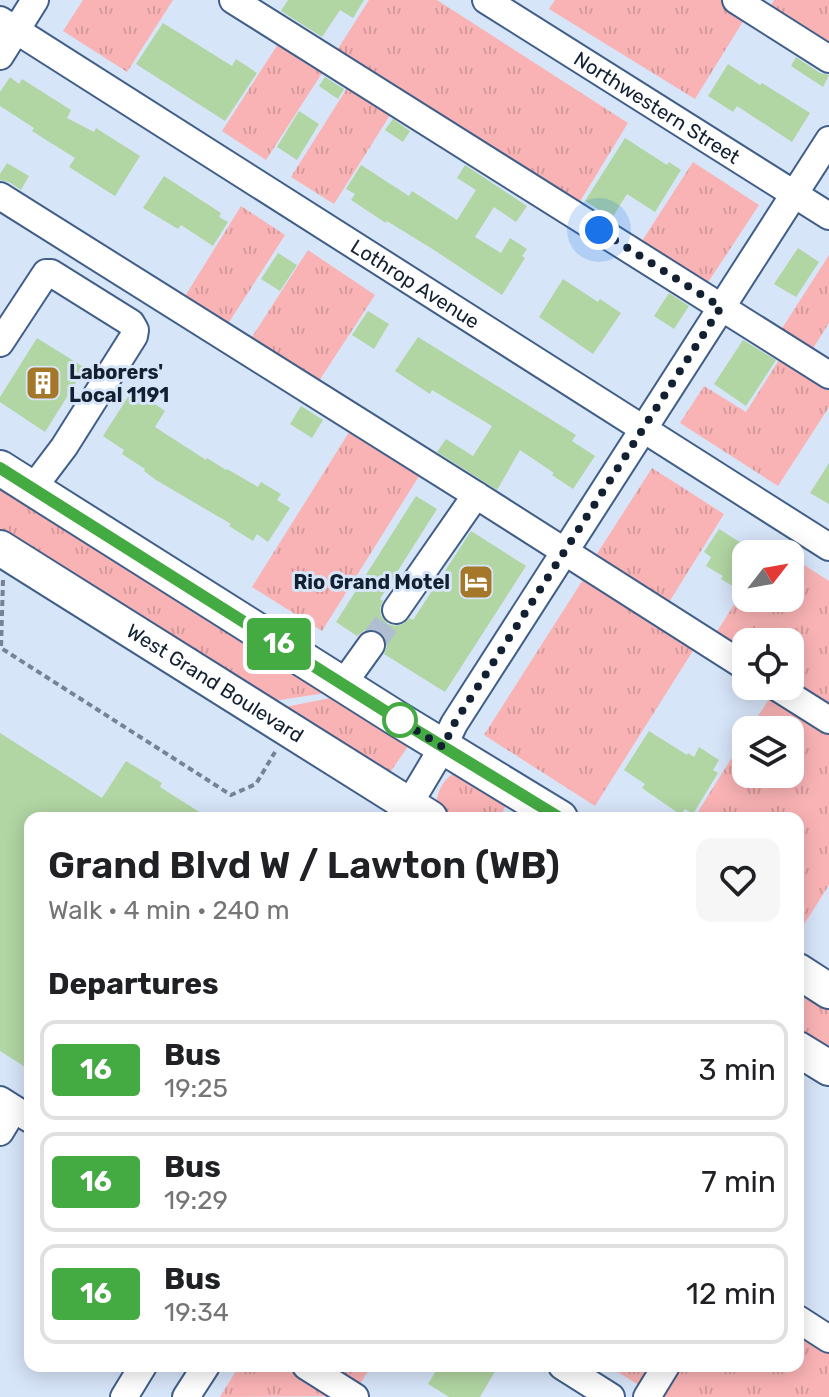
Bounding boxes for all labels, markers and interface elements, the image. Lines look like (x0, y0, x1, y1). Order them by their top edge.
street label: Northwestern Street (569, 46, 745, 169)
your location (579, 210, 619, 250)
street label: Lothrop Avenue (346, 234, 484, 334)
place label: Laborers' Local 1191 (69, 360, 169, 407)
building icon: Laborers' Local 1191 (24, 364, 62, 402)
north arrow (732, 540, 804, 612)
map controls (732, 540, 804, 788)
hotel icon: Rio Grand Motel (457, 563, 495, 601)
place label: Rio Grand Motel (293, 570, 450, 594)
line badge: 16 (243, 618, 315, 670)
street label: West Grand Boulevard (122, 619, 308, 748)
text: 16 (263, 627, 295, 660)
button: locate (732, 628, 804, 700)
unlabelled marker (383, 703, 417, 737)
button: layers (732, 716, 804, 788)
button: heart (696, 838, 780, 922)
text: Grand Blvd W / Lawton (WB) (48, 842, 560, 888)
text: Walk · 4 min · 240 m (48, 895, 290, 926)
text: Departures (48, 966, 219, 1002)
text: Bus (164, 1037, 221, 1073)
text: 3 min (699, 1052, 776, 1088)
text: 16 (80, 1053, 112, 1086)
text: 19:25 (164, 1073, 228, 1104)
text: Bus (164, 1149, 221, 1185)
text: 7 min (701, 1164, 776, 1200)
text: 16 (80, 1165, 112, 1198)
text: 19:29 (164, 1185, 228, 1216)
text: Bus (164, 1261, 221, 1297)
text: 12 min (686, 1276, 776, 1312)
text: 16 (80, 1277, 112, 1310)
text: 19:34 (164, 1297, 229, 1328)

